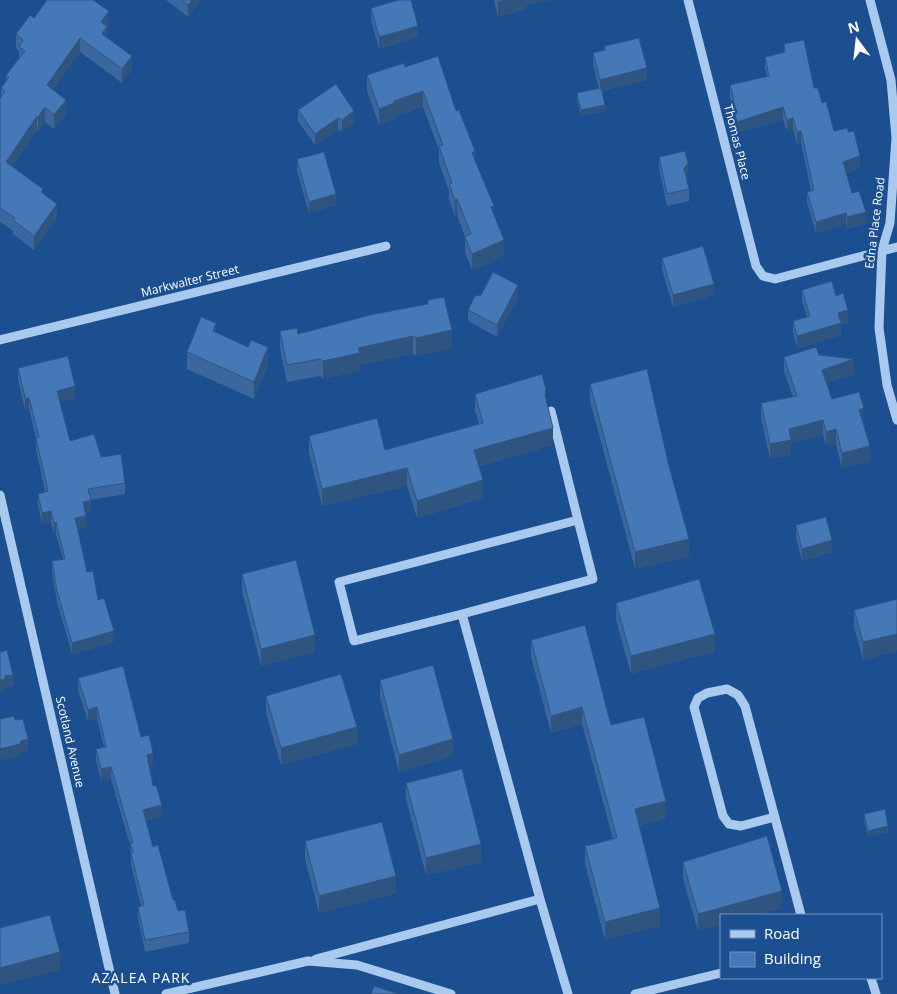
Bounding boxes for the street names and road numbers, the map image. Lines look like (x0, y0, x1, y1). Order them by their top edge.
street label: Thomas Place (720, 102, 755, 182)
street label: Edna Place Road (860, 176, 889, 270)
street label: Markwalter Street (139, 260, 241, 301)
street label: Scotland Avenue (52, 695, 89, 789)

